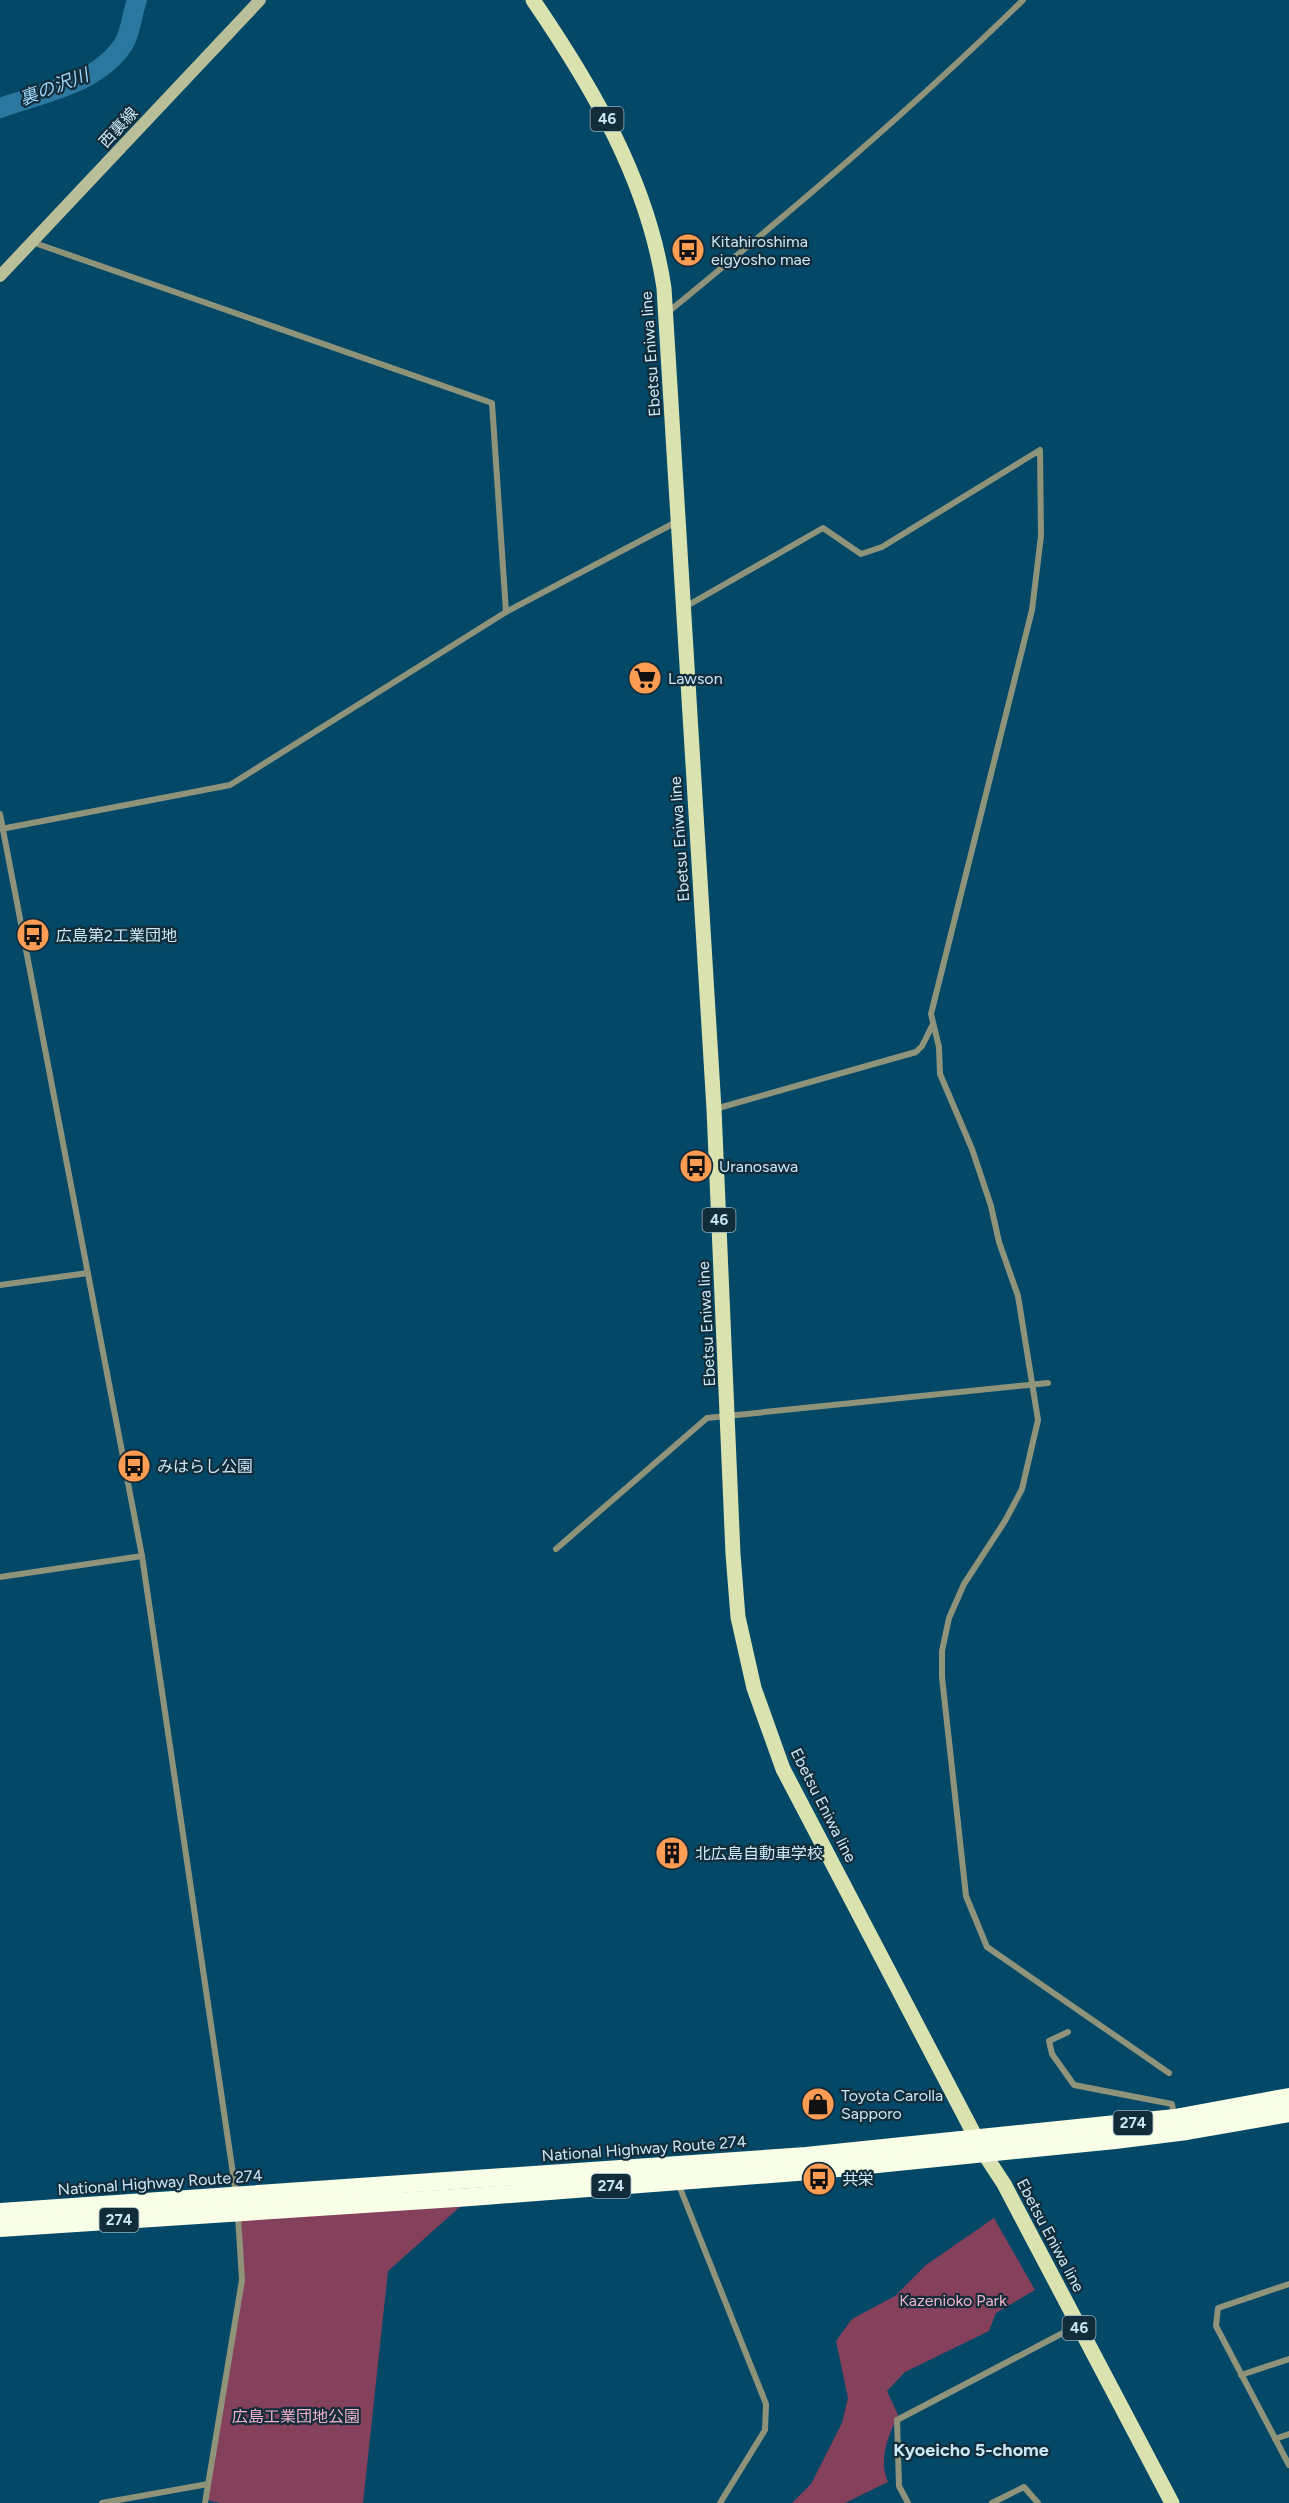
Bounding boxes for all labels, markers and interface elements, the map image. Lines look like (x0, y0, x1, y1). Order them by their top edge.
water label: 裏の沢川 (16, 63, 93, 110)
street label: 西裏線 (95, 103, 142, 151)
road number: 46 (590, 107, 624, 131)
bus stop icon: Kitahiroshima eigyosho mae (670, 232, 706, 268)
place label: Kitahiroshima eigyosho mae (711, 232, 811, 269)
street label: Ebetsu Eniwa line (637, 290, 664, 417)
supermarket icon: Lawson (627, 660, 663, 696)
place label: Lawson (668, 669, 723, 688)
street label: Ebetsu Eniwa line (666, 775, 693, 902)
bus stop icon: 広島第2工業団地 (15, 917, 51, 953)
place label: 広島第2工業団地 (56, 926, 177, 945)
bus stop icon: Uranosawa (678, 1148, 714, 1184)
place label: Uranosawa (719, 1157, 798, 1176)
road number: 46 (702, 1208, 736, 1232)
street label: Ebetsu Eniwa line (694, 1261, 719, 1387)
bus stop icon: みはらし公園 (116, 1448, 152, 1484)
place label: みはらし公園 (157, 1457, 253, 1476)
street label: Ebetsu Eniwa line (787, 1745, 861, 1866)
building icon: 北広島自動車学校 (654, 1835, 690, 1871)
place label: 北広島自動車学校 (695, 1844, 823, 1863)
shop icon: Toyota Carolla Sapporo (800, 2086, 836, 2122)
place label: Toyota Carolla Sapporo (841, 2086, 943, 2123)
road number: 274 (1114, 2111, 1152, 2135)
street label: National Highway Route 274 (541, 2132, 747, 2165)
bus stop icon: 共栄 (801, 2161, 837, 2197)
street label: National Highway Route 274 (57, 2166, 263, 2199)
place label: 共栄 (842, 2170, 874, 2189)
road number: 274 (592, 2174, 630, 2198)
street label: Ebetsu Eniwa line (1013, 2175, 1089, 2295)
road number: 274 (100, 2208, 138, 2232)
park label: Kazenioko Park (899, 2291, 1007, 2310)
road number: 46 (1062, 2316, 1096, 2340)
park label: 広島工業団地公園 (232, 2407, 360, 2426)
district label: Kyoeicho 5-chome (893, 2439, 1049, 2461)

